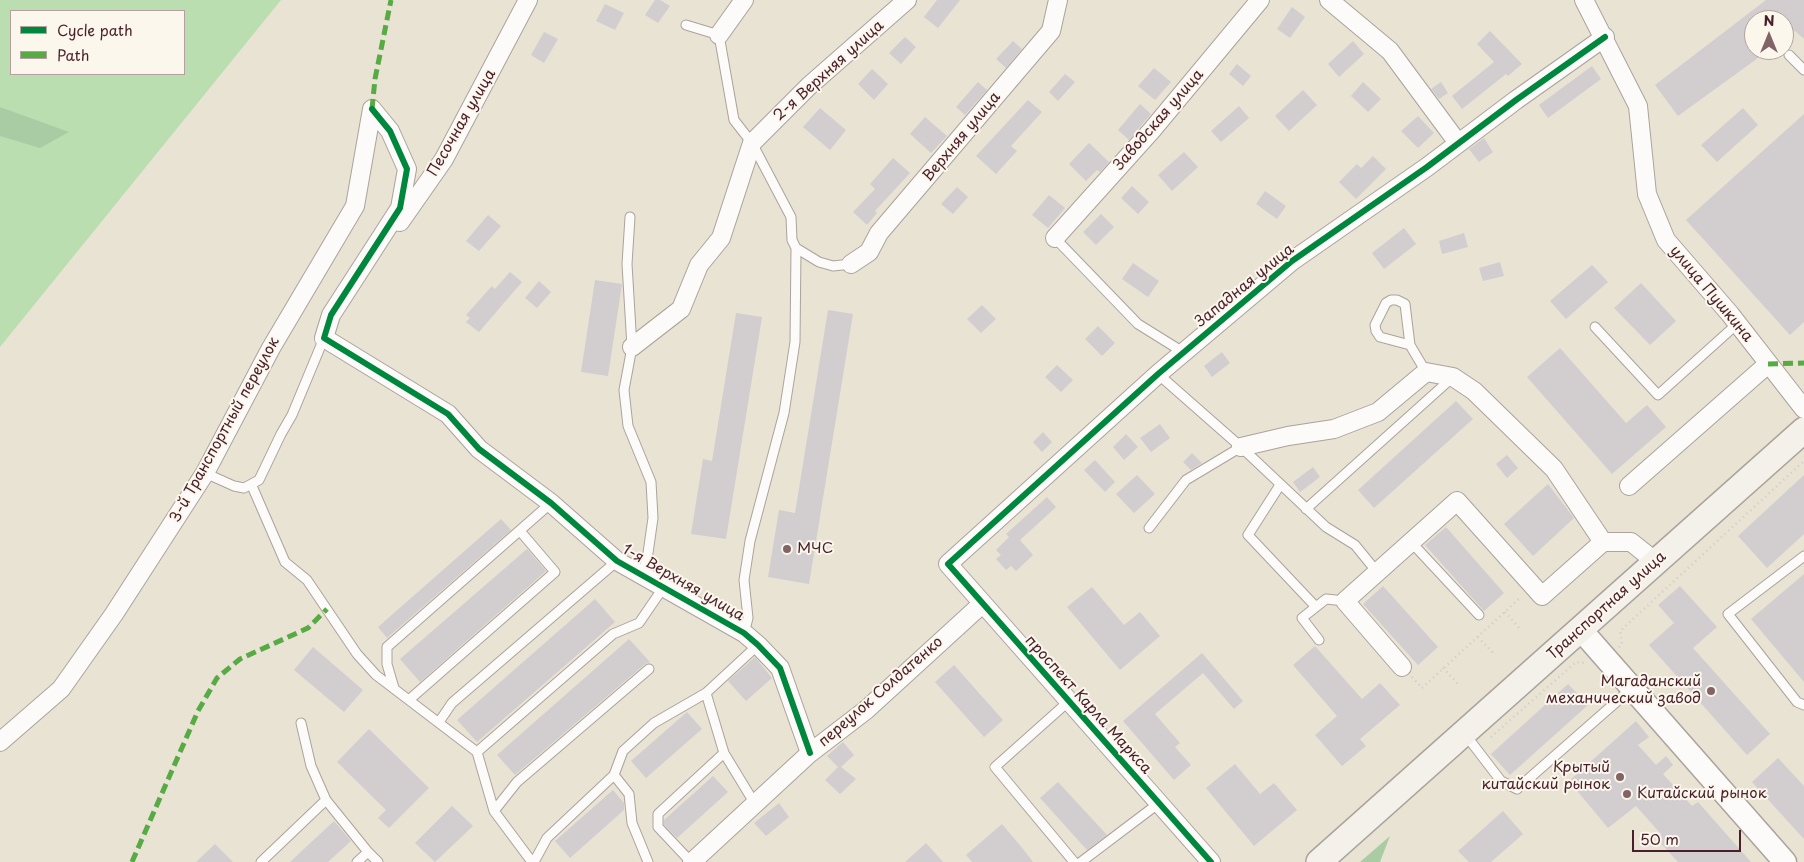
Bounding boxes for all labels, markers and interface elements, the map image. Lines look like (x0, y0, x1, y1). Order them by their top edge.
legend (10, 10, 185, 75)
north arrow (1744, 10, 1794, 60)
text: N (1763, 10, 1775, 31)
street label: 2-я Верхняя улица (770, 17, 888, 125)
text: Cycle path (57, 18, 133, 41)
text: Path (57, 43, 89, 66)
street label: Песочная улица (424, 66, 500, 180)
street label: Заводская улица (1110, 66, 1208, 174)
street label: Верхняя улица (919, 89, 1005, 185)
street label: Западная улица (1192, 241, 1298, 331)
street label: улица Пушкина (1666, 242, 1756, 346)
street label: 3-й Транспортный переулок (166, 334, 284, 526)
place label: МЧС (797, 540, 833, 558)
street label: 1-я Верхняя улица (619, 541, 747, 625)
marker: МЧС (781, 543, 793, 555)
street label: Транспортная улица (1544, 548, 1670, 664)
street label: проспект Карла Маркса (1021, 632, 1155, 778)
street label: переулок Солдатенко (815, 633, 947, 751)
place label: Магаданский механический завод (1546, 673, 1701, 708)
marker: Магаданский механический завод (1705, 685, 1717, 697)
place label: Крытый китайский рынок (1482, 759, 1610, 794)
marker: Крытый китайский рынок (1614, 771, 1626, 783)
place label: Китайский рынок (1637, 785, 1767, 803)
marker: Китайский рынок (1621, 788, 1633, 800)
scale bar (1634, 820, 1743, 852)
text: 50 m (1640, 827, 1679, 850)

